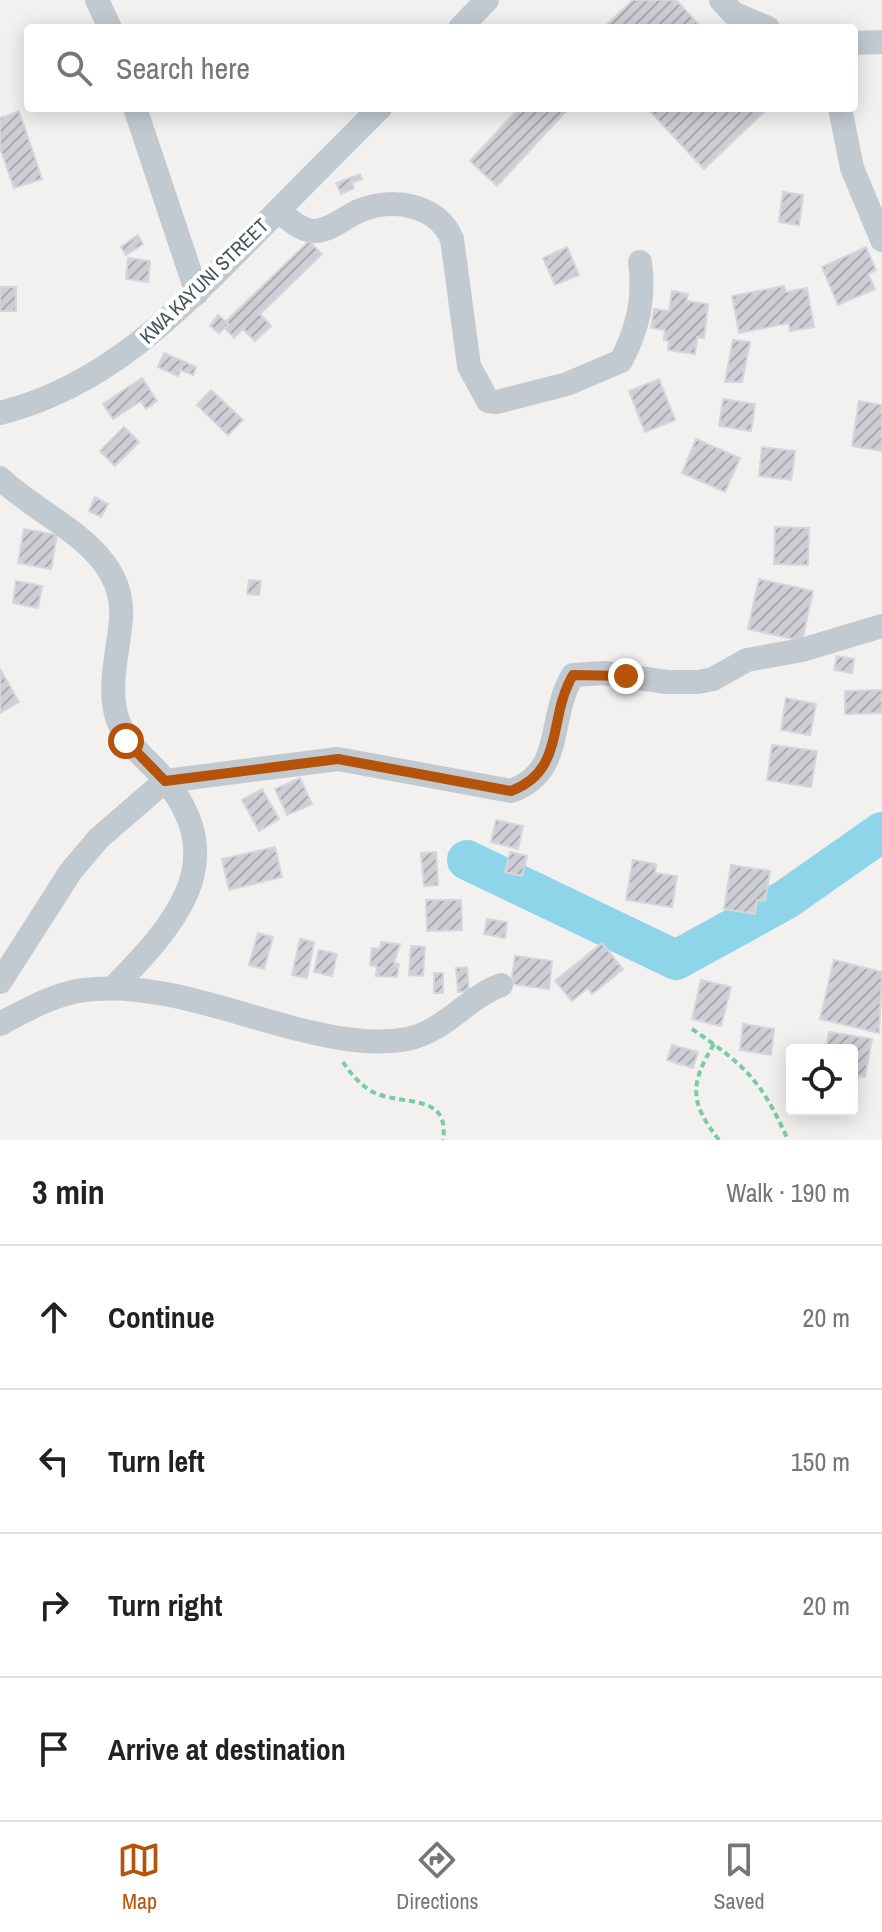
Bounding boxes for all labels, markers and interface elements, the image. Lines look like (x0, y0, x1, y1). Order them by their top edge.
search box (24, 24, 858, 112)
icon: search (52, 46, 96, 90)
text: Search here (116, 48, 250, 88)
street label: KWA KAYUNI STREET (133, 212, 274, 349)
route end (608, 658, 644, 694)
route start (108, 723, 144, 759)
map controls (786, 1044, 858, 1116)
button: locate (786, 1044, 858, 1116)
text: 3 min (32, 1169, 105, 1215)
text: Walk · 190 m (726, 1175, 850, 1210)
icon: ahead (32, 1295, 76, 1339)
text: Continue (108, 1297, 215, 1337)
text: 20 m (803, 1300, 850, 1335)
icon: left (32, 1439, 76, 1483)
text: Turn left (108, 1441, 205, 1481)
text: 150 m (791, 1444, 850, 1479)
icon: right (32, 1583, 76, 1627)
text: Turn right (108, 1585, 222, 1625)
text: 20 m (803, 1588, 850, 1623)
icon: arrive (32, 1727, 76, 1771)
text: Arrive at destination (108, 1729, 346, 1769)
tab: Map (117, 1838, 161, 1916)
tab: Directions (396, 1838, 479, 1916)
tab: Saved (713, 1838, 765, 1916)

